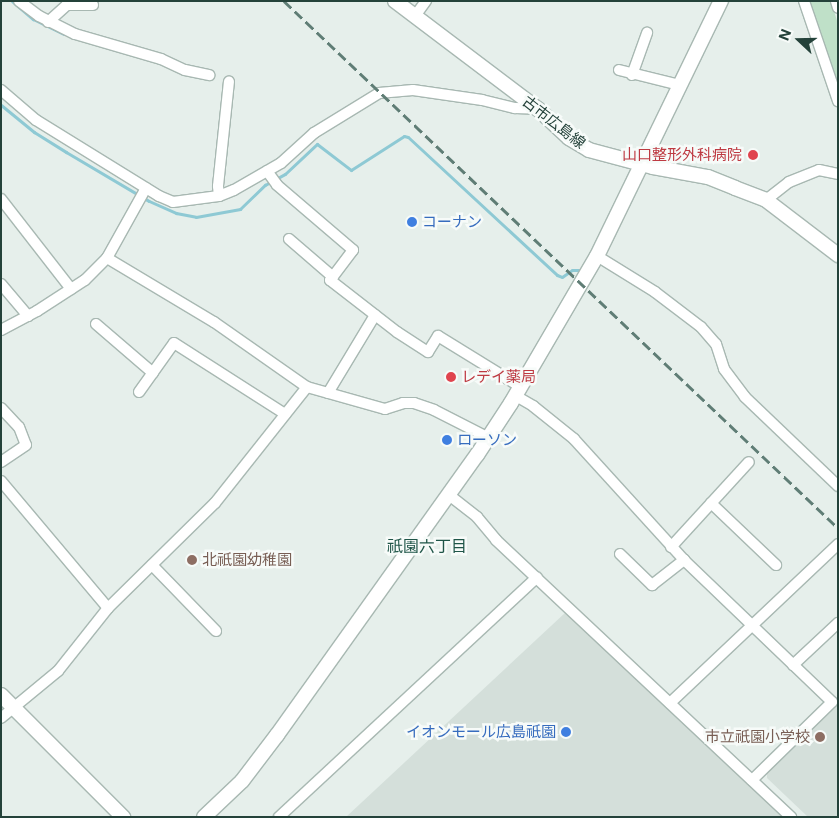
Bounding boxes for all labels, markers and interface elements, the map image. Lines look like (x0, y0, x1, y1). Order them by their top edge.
north arrow (774, 15, 824, 65)
text: N (775, 26, 794, 42)
street label: 古市広島線 (519, 92, 589, 152)
place label: 山口整形外科病院 (622, 146, 742, 164)
marker: 山口整形外科病院 (746, 148, 760, 162)
place label: コーナン (422, 213, 482, 231)
marker: コーナン (406, 216, 418, 228)
place label: レデイ薬局 (461, 368, 536, 386)
marker: レデイ薬局 (445, 371, 457, 383)
place label: ローソン (457, 431, 517, 449)
marker: ローソン (441, 434, 453, 446)
district label: 祇園六丁目 (387, 536, 467, 556)
place label: 北祇園幼稚園 (202, 551, 292, 569)
marker: 北祇園幼稚園 (186, 554, 198, 566)
place label: イオンモール広島祇園 (406, 723, 556, 741)
marker: イオンモール広島祇園 (560, 726, 572, 738)
place label: 市立祇園小学校 (705, 728, 810, 746)
marker: 市立祇園小学校 (814, 731, 826, 743)

